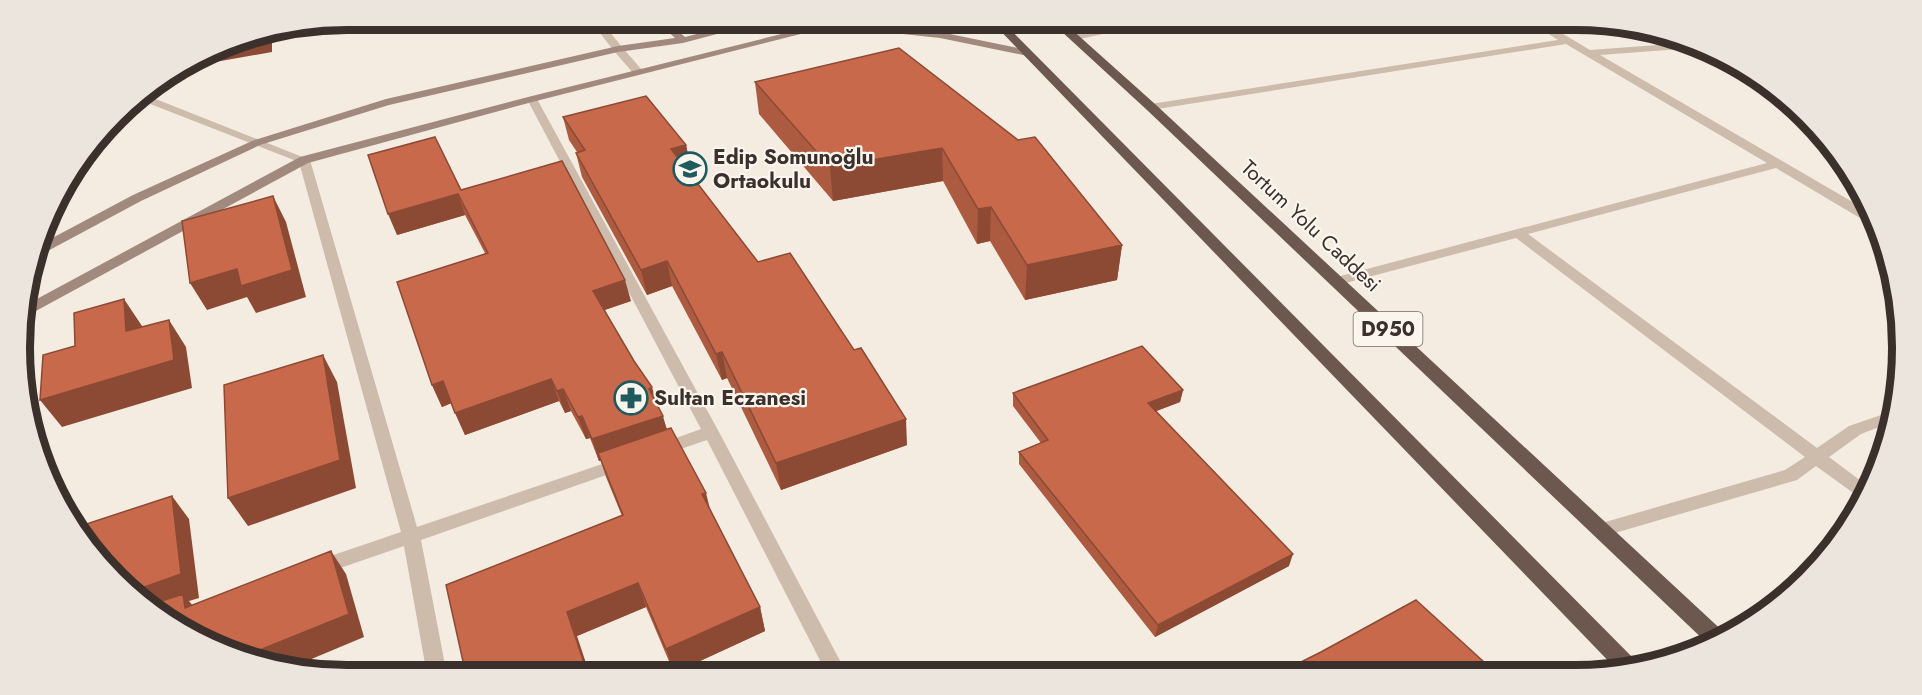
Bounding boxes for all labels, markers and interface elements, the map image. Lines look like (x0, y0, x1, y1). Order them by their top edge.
place label: Edip Somunoğlu Ortaokulu (713, 142, 874, 196)
school or university icon: Edip Somunoğlu Ortaokulu (672, 151, 708, 187)
street label: Tortum Yolu Caddesi (1234, 153, 1388, 299)
road number: D950 (1354, 312, 1422, 346)
pharmacy icon: Sultan Eczanesi (613, 380, 649, 416)
place label: Sultan Eczanesi (654, 383, 806, 413)

